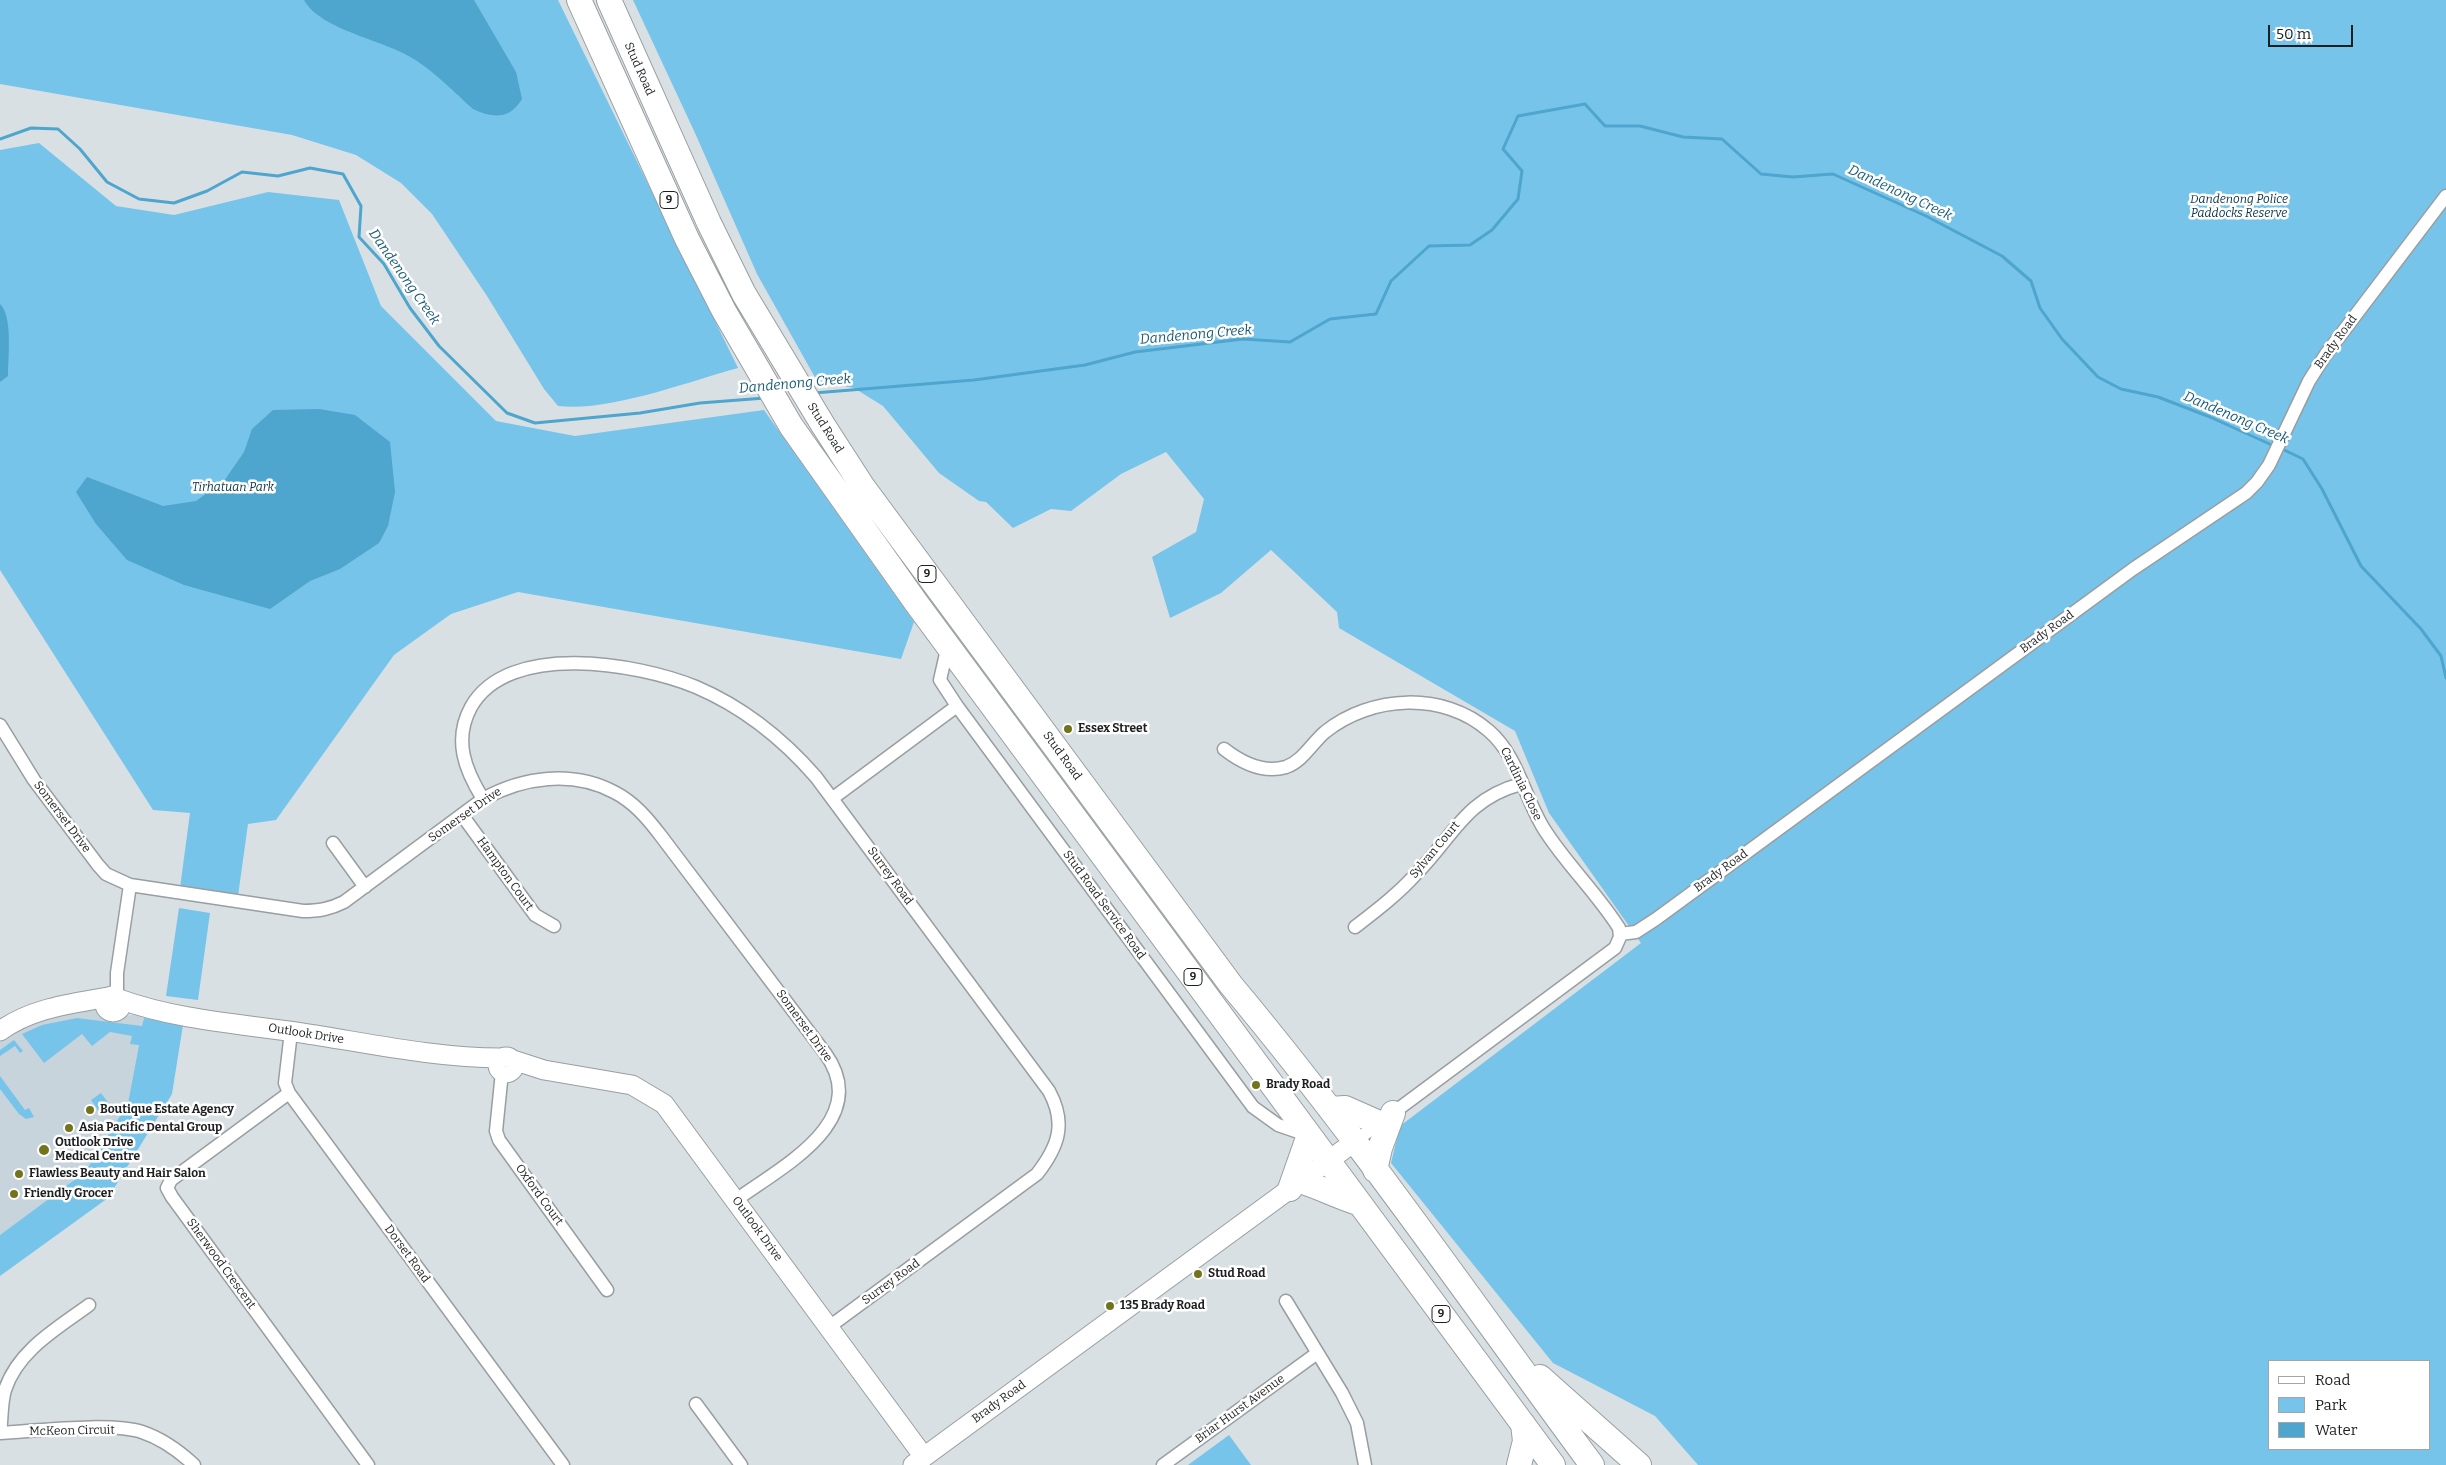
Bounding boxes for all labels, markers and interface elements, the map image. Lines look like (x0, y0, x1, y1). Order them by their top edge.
scale bar (2271, 15, 2356, 47)
text: 50 m (2276, 25, 2311, 43)
street label: Stud Road (621, 40, 657, 98)
water label: Dandenong Creek (1845, 162, 1955, 224)
road number: 9 (660, 192, 678, 208)
park label: Dandenong Police Paddocks Reserve (2190, 193, 2288, 221)
water label: Dandenong Creek (365, 226, 443, 328)
street label: Brady Road (2312, 312, 2360, 372)
water label: Dandenong Creek (1139, 322, 1253, 348)
water label: Dandenong Creek (738, 371, 852, 397)
water label: Dandenong Creek (2181, 388, 2291, 448)
street label: Stud Road (804, 400, 846, 456)
park label: Tirhatuan Park (192, 481, 274, 495)
road number: 9 (918, 566, 936, 582)
street label: Brady Road (2017, 608, 2077, 656)
place label: Essex Street (1078, 722, 1147, 736)
marker: Essex Street (1062, 723, 1074, 735)
street label: Stud Road (1040, 729, 1084, 783)
street label: Cardinia Close (1497, 745, 1545, 823)
street label: Somerset Drive (30, 778, 94, 856)
street label: Somerset Drive (426, 785, 504, 845)
street label: Sylvan Court (1407, 818, 1463, 882)
street label: Hampton Court (474, 835, 536, 913)
street label: Surrey Road (864, 844, 916, 908)
street label: Brady Road (1691, 847, 1751, 895)
street label: Stud Road Service Road (1060, 848, 1148, 962)
road number: 9 (1184, 969, 1202, 986)
street label: Somerset Drive (773, 987, 835, 1065)
street label: Outlook Drive (267, 1021, 345, 1047)
place label: Brady Road (1266, 1078, 1330, 1092)
marker: Brady Road (1250, 1079, 1262, 1091)
place label: Boutique Estate Agency (100, 1103, 234, 1117)
marker: Boutique Estate Agency (84, 1104, 96, 1116)
place label: Asia Pacific Dental Group (79, 1121, 222, 1135)
marker: Asia Pacific Dental Group (63, 1122, 75, 1134)
place label: Outlook Drive Medical Centre (55, 1136, 140, 1164)
marker: Outlook Drive Medical Centre (37, 1143, 51, 1157)
street label: Oxford Court (512, 1162, 566, 1228)
place label: Flawless Beauty and Hair Salon (29, 1167, 206, 1181)
marker: Flawless Beauty and Hair Salon (13, 1168, 25, 1180)
place label: Friendly Grocer (24, 1187, 113, 1201)
marker: Friendly Grocer (8, 1188, 20, 1200)
street label: Outlook Drive (729, 1194, 785, 1264)
street label: Sherwood Crescent (183, 1216, 259, 1312)
street label: Dorset Road (381, 1222, 433, 1286)
street label: Surrey Road (859, 1256, 923, 1308)
place label: Stud Road (1208, 1267, 1266, 1281)
marker: Stud Road (1192, 1268, 1204, 1280)
place label: 135 Brady Road (1120, 1299, 1205, 1313)
marker: 135 Brady Road (1104, 1300, 1116, 1312)
road number: 9 (1432, 1306, 1450, 1322)
legend (2268, 1360, 2431, 1450)
text: Road (2315, 1371, 2350, 1389)
street label: Briar Hurst Avenue (1192, 1372, 1288, 1446)
street label: Brady Road (969, 1378, 1029, 1426)
text: Park (2315, 1396, 2347, 1414)
text: Water (2315, 1421, 2357, 1439)
street label: McKeon Circuit (29, 1423, 115, 1439)

